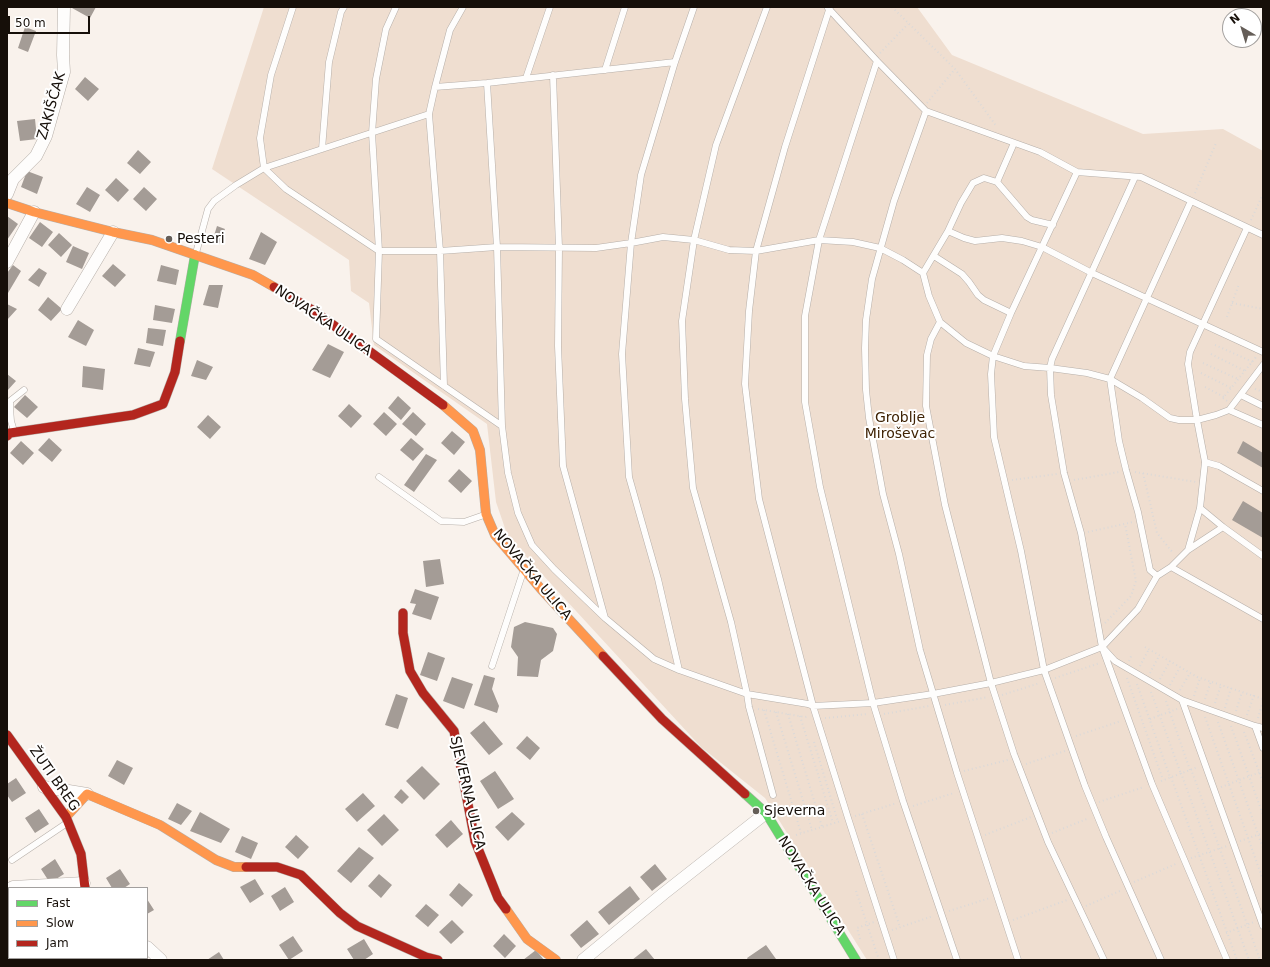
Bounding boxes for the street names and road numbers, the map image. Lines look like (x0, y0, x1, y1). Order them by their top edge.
street label: ZAKIŠČAK (34, 70, 70, 142)
street label: NOVAČKA ULICA (271, 282, 375, 360)
street label: NOVAČKA ULICA (489, 526, 575, 624)
street label: SJEVERNA ULICA (446, 735, 488, 851)
street label: ŽUTI BREG (25, 743, 83, 815)
street label: NOVAČKA ULICA (774, 833, 848, 939)

